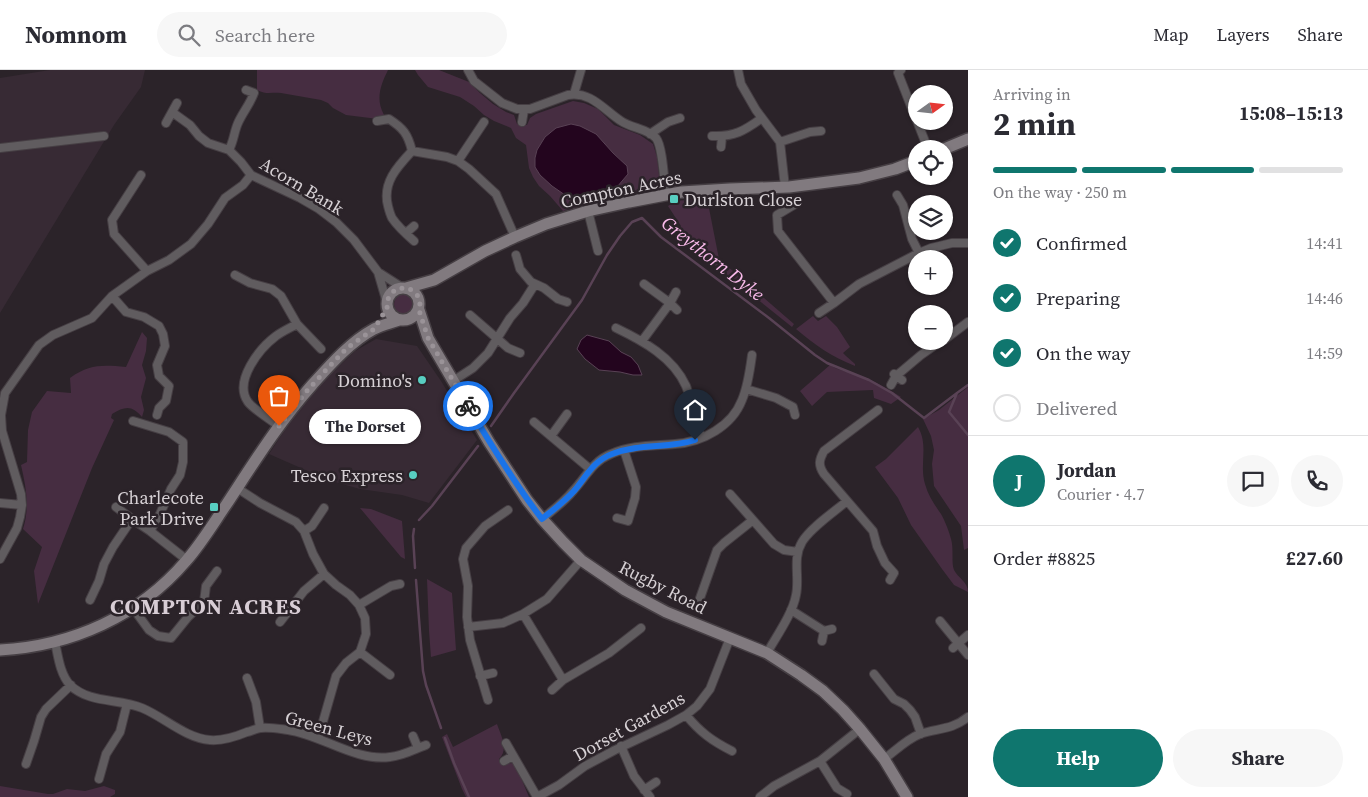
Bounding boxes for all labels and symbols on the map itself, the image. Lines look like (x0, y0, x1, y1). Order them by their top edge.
north arrow (908, 85, 952, 130)
street label: Acorn Bank (255, 151, 349, 221)
street label: Compton Acres (558, 164, 684, 214)
place label: Durlston Close (684, 187, 802, 212)
marker: Durlston Close (668, 193, 680, 205)
water label: Greythorn Dyke (656, 210, 770, 307)
place label: Domino's (337, 368, 412, 393)
marker: Domino's (416, 374, 428, 386)
pin (258, 375, 300, 426)
courier (443, 381, 493, 431)
pin (674, 389, 716, 440)
callout: The Dorset (309, 408, 422, 444)
place label: Tesco Express (291, 463, 403, 488)
marker: Tesco Express (407, 469, 419, 481)
place label: Charlecote Park Drive (117, 485, 204, 531)
marker: Charlecote Park Drive (208, 501, 220, 513)
street label: Rugby Road (615, 554, 711, 620)
district label: COMPTON ACRES (110, 591, 302, 621)
street label: Dorset Gardens (569, 685, 689, 767)
street label: Green Leys (282, 704, 376, 752)

